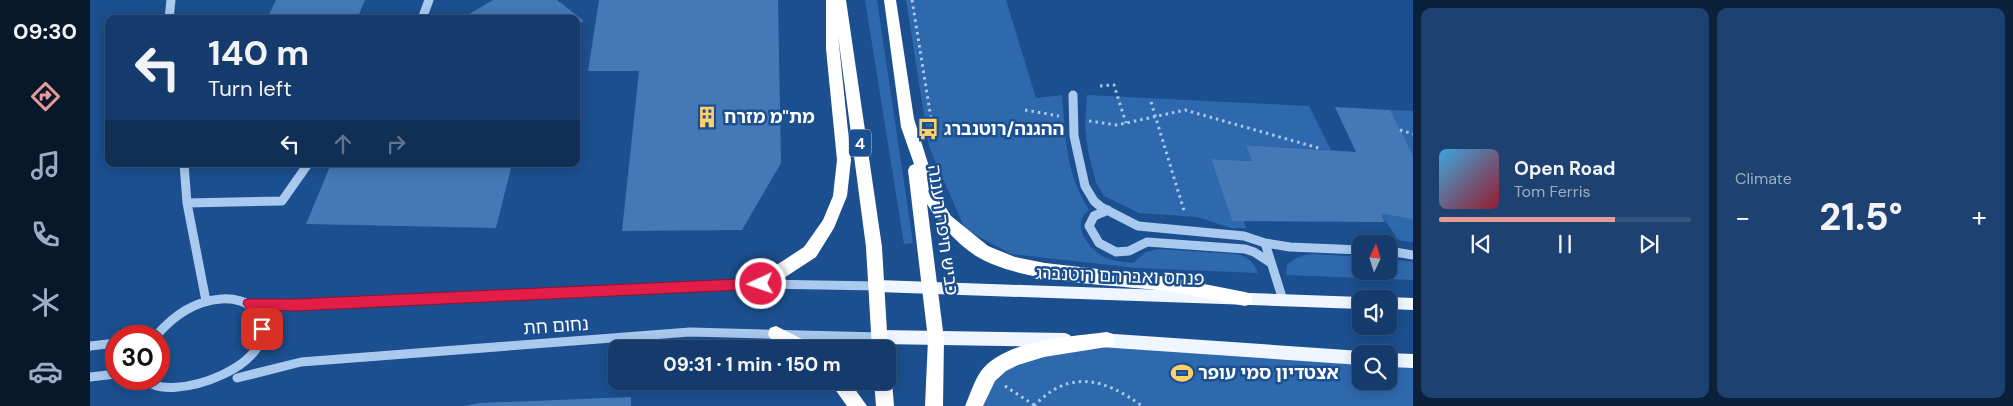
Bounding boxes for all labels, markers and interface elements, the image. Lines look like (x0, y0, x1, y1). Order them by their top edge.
text: 09:30 (13, 17, 77, 46)
text: 140 m (208, 30, 309, 76)
icon: left (125, 35, 190, 100)
text: Turn left (208, 74, 292, 103)
icon: directions (28, 79, 63, 114)
building icon: מת"מ מזרח (694, 104, 720, 130)
place label: מת"מ מזרח (724, 105, 815, 129)
bus stop icon: ההגנה/רוטנברג (915, 116, 941, 142)
place label: ההגנה/רוטנברג (944, 117, 1064, 141)
icon: left (276, 130, 304, 158)
icon: ahead (329, 130, 357, 158)
icon: right (382, 130, 410, 158)
road number: 4 (849, 130, 871, 156)
icon: music (28, 148, 63, 183)
text: Open Road (1514, 156, 1616, 181)
street label: כביש חיפה רעננה (922, 163, 964, 297)
text: Climate (1735, 168, 1792, 189)
text: Tom Ferris (1514, 181, 1591, 202)
text: 21.5° (1819, 192, 1903, 242)
text: − (1735, 199, 1750, 236)
text: + (1972, 199, 1987, 236)
icon: phone (28, 217, 63, 252)
icon: previous (1467, 230, 1495, 258)
icon: pause (1551, 230, 1579, 258)
icon: next (1635, 230, 1663, 258)
north arrow (1352, 235, 1398, 280)
map controls (1352, 235, 1397, 390)
position arrow (734, 257, 786, 309)
street label: פנחס ואברהם רוטנברג (1035, 261, 1205, 291)
icon: climate (28, 285, 63, 320)
button: sound (1352, 290, 1397, 335)
pin (241, 308, 283, 350)
street label: נחום חת (523, 312, 589, 340)
icon: arrive (248, 315, 276, 343)
speed limit sign: 30 (105, 325, 170, 390)
button: search (1352, 345, 1397, 390)
text: 09:31 · 1 min · 150 m (663, 352, 841, 377)
icon: car (28, 354, 63, 389)
sports icon: אצטדיון סמי עופר (1169, 360, 1195, 386)
place label: אצטדיון סמי עופר (1198, 361, 1339, 385)

